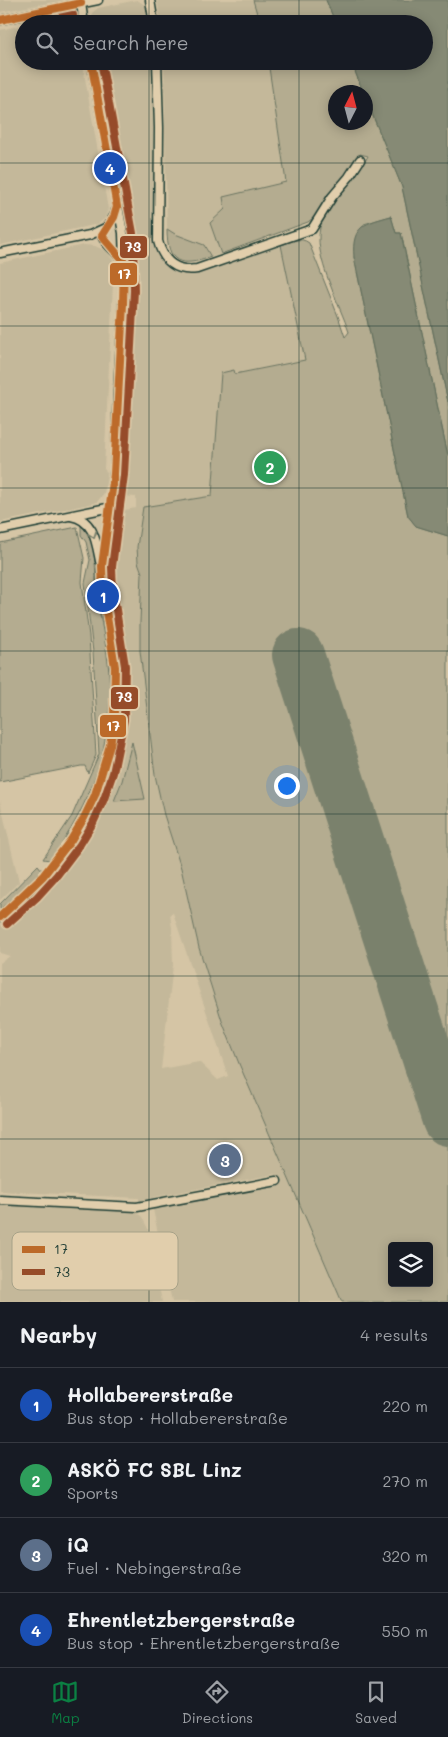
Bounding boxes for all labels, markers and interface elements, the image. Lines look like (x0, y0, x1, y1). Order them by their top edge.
search box (15, 15, 433, 70)
icon: search (33, 29, 61, 57)
text: Search here (73, 30, 189, 55)
north arrow (328, 85, 373, 130)
pin: 4 (94, 149, 126, 187)
line badge: 73 (119, 235, 148, 259)
text: 73 (125, 237, 141, 256)
line badge: 17 (109, 262, 138, 286)
text: 17 (117, 264, 131, 283)
pin: 2 (254, 448, 286, 486)
one-way arrow (87, 530, 97, 538)
pin: 1 (87, 577, 119, 615)
line badge: 73 (110, 686, 139, 710)
text: 73 (116, 687, 132, 706)
line badge: 17 (99, 714, 127, 738)
text: 17 (106, 716, 120, 735)
your location (274, 773, 300, 799)
pin: 3 (209, 1141, 241, 1179)
legend (12, 1232, 178, 1290)
text: 17 (54, 1239, 68, 1258)
map controls (388, 1242, 433, 1287)
button: layers (388, 1242, 433, 1287)
text: 73 (54, 1262, 70, 1281)
text: Nearby (20, 1321, 97, 1348)
text: 4 results (360, 1324, 428, 1345)
text: Hollabererstraße (67, 1382, 233, 1407)
text: 1 (32, 1395, 40, 1416)
text: 220 m (382, 1395, 428, 1416)
text: Bus stop · Hollabererstraße (67, 1407, 288, 1428)
text: ASKÖ FC SBL Linz (67, 1457, 242, 1482)
text: 2 (32, 1470, 40, 1491)
text: 270 m (382, 1470, 428, 1491)
text: Sports (67, 1482, 118, 1503)
text: iQ (67, 1532, 89, 1557)
text: 3 (31, 1545, 41, 1566)
text: 320 m (382, 1545, 428, 1566)
text: Fuel · Nebingerstraße (67, 1557, 242, 1578)
text: Ehrentletzbergerstraße (67, 1607, 295, 1632)
text: 4 (31, 1620, 41, 1641)
text: 550 m (382, 1620, 428, 1641)
text: Bus stop · Ehrentletzbergerstraße (67, 1632, 340, 1653)
tab: Map (51, 1678, 80, 1727)
tab: Directions (182, 1678, 253, 1727)
tab: Saved (355, 1678, 397, 1727)

